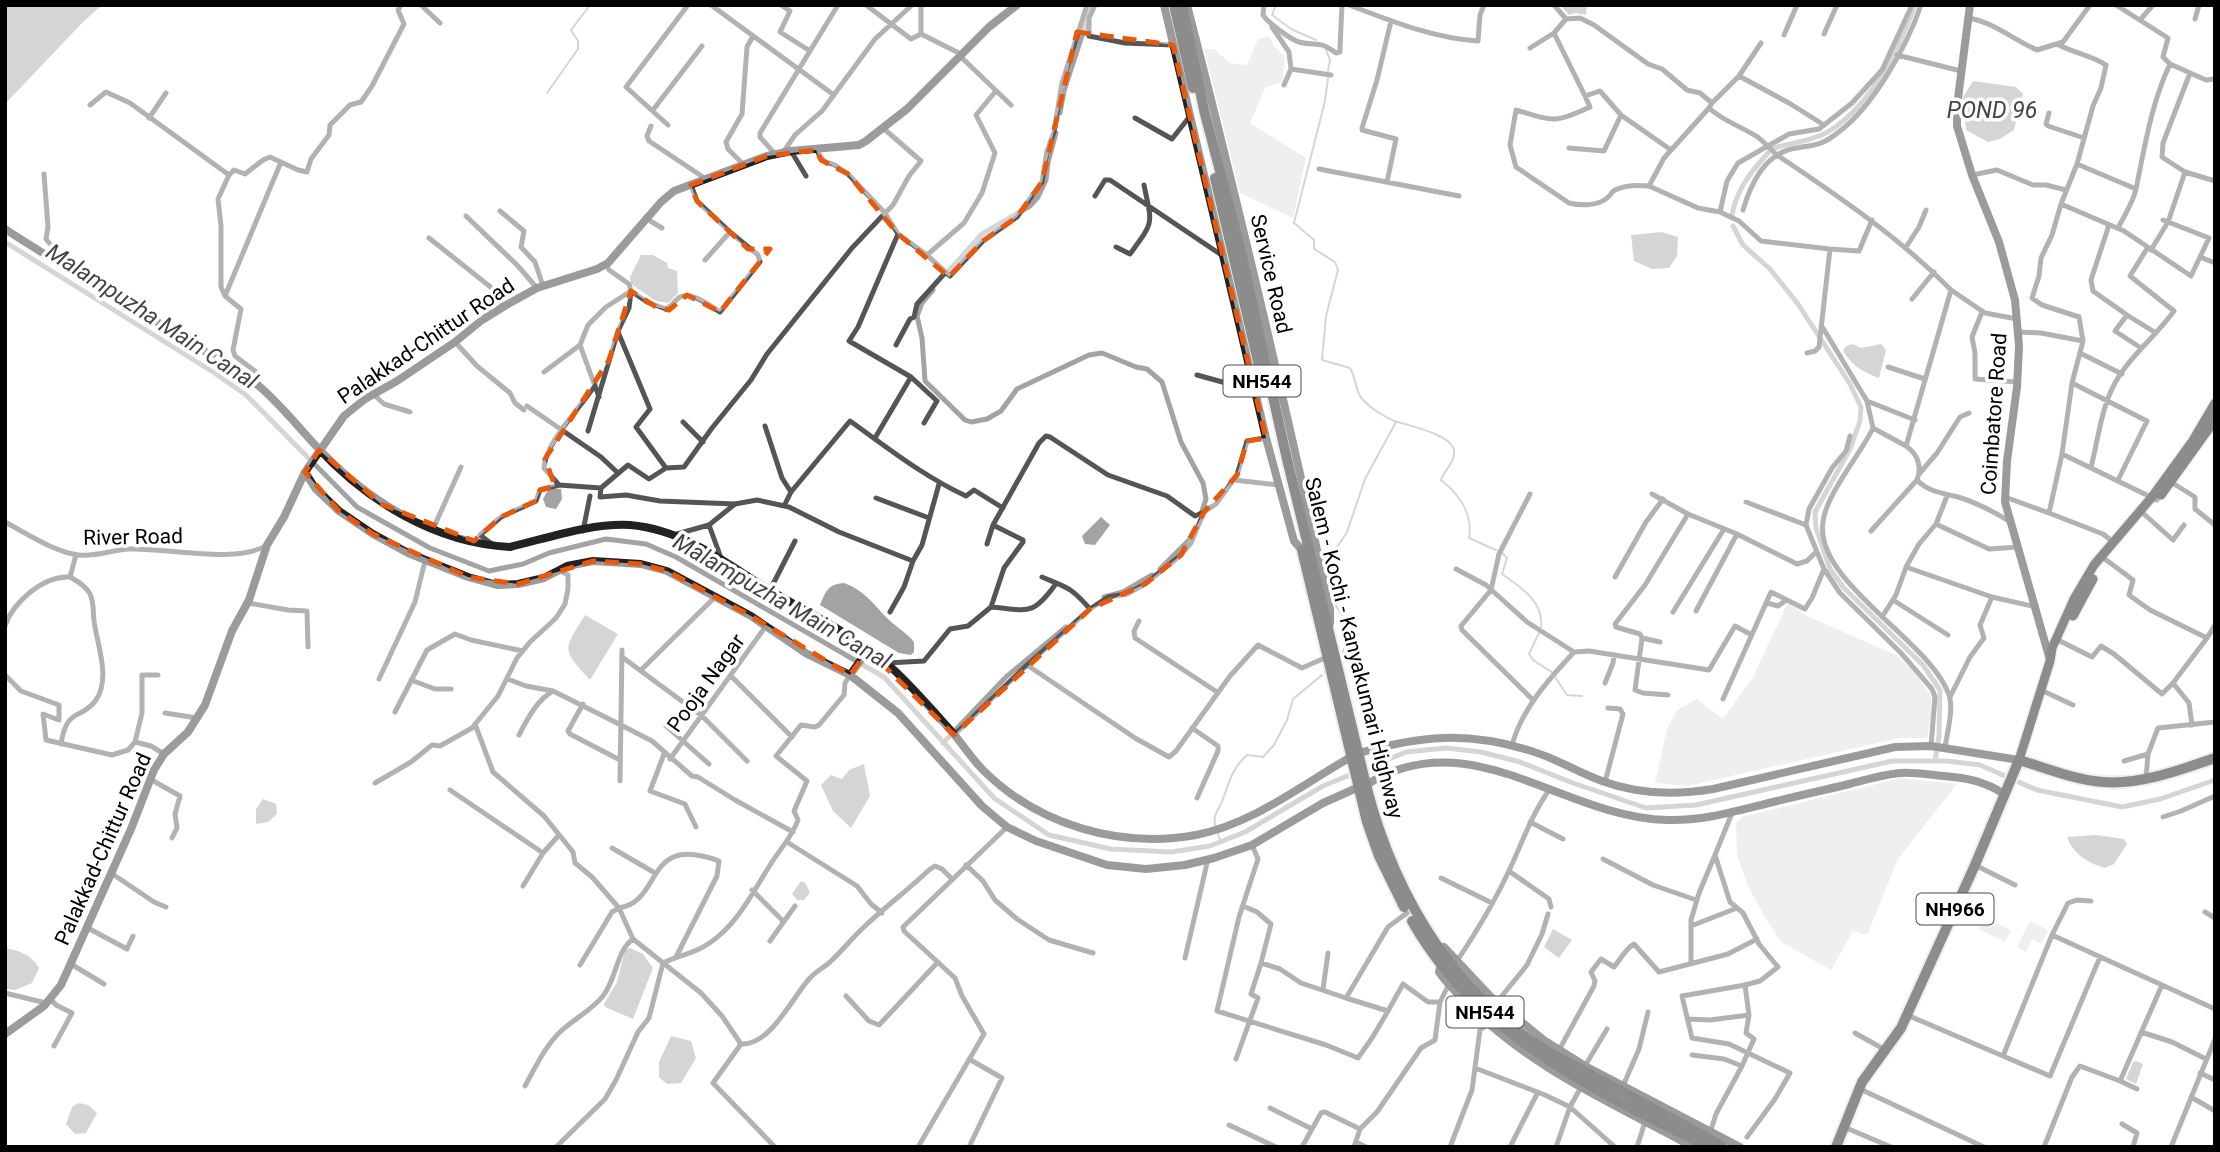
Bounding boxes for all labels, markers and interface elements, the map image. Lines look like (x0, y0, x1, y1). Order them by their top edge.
water label: POND 96 (1947, 97, 2037, 124)
street label: Service Road (1246, 212, 1296, 336)
water label: Malampuzha Main Canal (41, 238, 263, 395)
street label: Palakkad-Chittur Road (333, 273, 519, 409)
street label: Coimbatore Road (1976, 332, 2012, 496)
road number: NH544 (1224, 366, 1300, 396)
street label: Salem - Kochi - Kanyakumari Highway (1300, 475, 1408, 821)
street label: River Road (83, 524, 183, 550)
water label: Malampuzha Main Canal (668, 528, 896, 675)
street label: Pooja Nagar (662, 629, 750, 737)
street label: Palakkad-Chittur Road (50, 749, 156, 949)
road number: NH966 (1916, 894, 1994, 925)
road number: NH544 (1446, 996, 1524, 1028)

